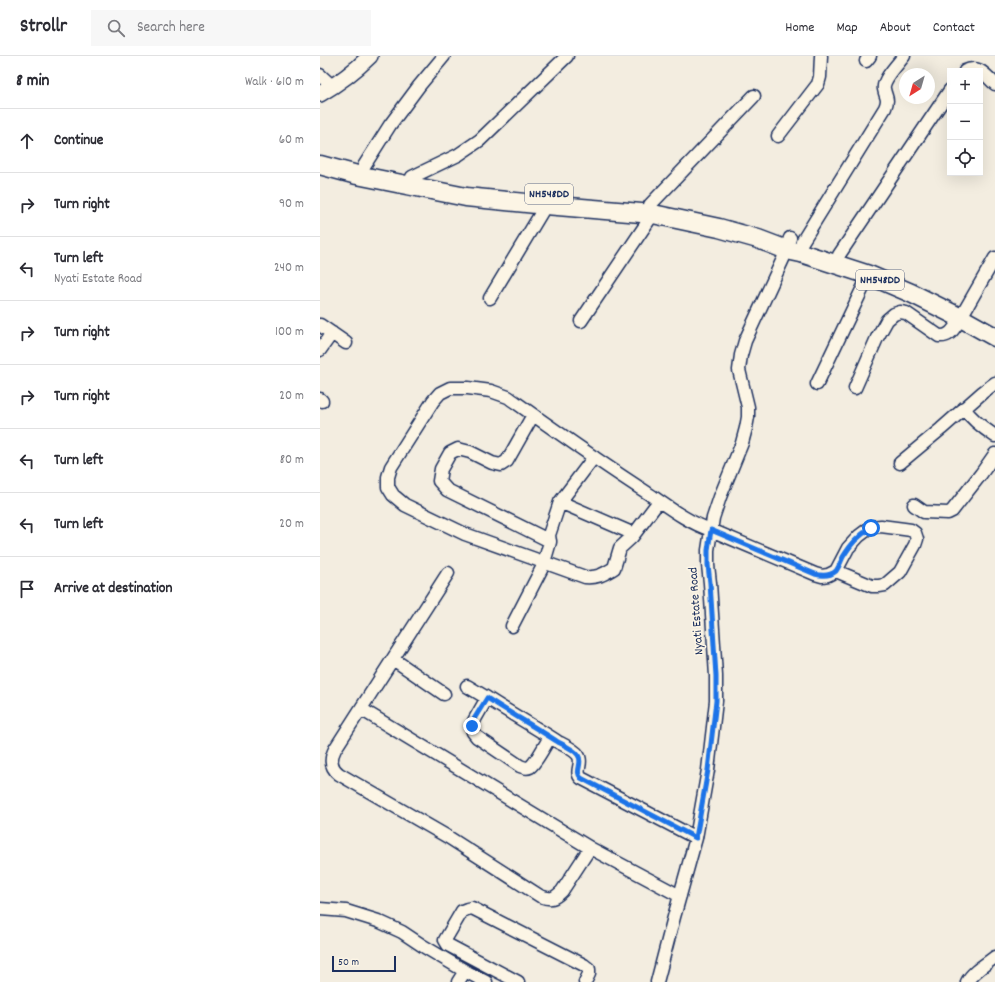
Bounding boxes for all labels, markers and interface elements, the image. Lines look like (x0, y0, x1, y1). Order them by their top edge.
search box (91, 10, 371, 46)
text: Strollr (20, 14, 67, 41)
icon: search (105, 17, 127, 39)
text: Search here (137, 17, 205, 39)
text: Home (785, 18, 814, 38)
text: Map (836, 18, 858, 38)
text: About (880, 18, 911, 38)
text: Contact (933, 18, 975, 38)
north arrow (899, 68, 935, 104)
map controls (947, 68, 983, 176)
button: + (947, 68, 983, 104)
text: 8 min (16, 70, 49, 94)
text: Walk · 610 m (245, 73, 304, 92)
button: − (947, 104, 983, 140)
icon: ahead (16, 130, 38, 152)
text: Continue (54, 130, 103, 152)
text: 60 m (279, 131, 304, 150)
button: locate (947, 140, 983, 176)
road number: NH548DD (525, 184, 573, 204)
icon: right (16, 194, 38, 216)
text: Turn right (54, 194, 110, 216)
text: 90 m (279, 195, 304, 214)
text: Turn left (54, 248, 103, 270)
icon: left (16, 258, 38, 280)
text: 240 m (274, 259, 304, 278)
text: Nyati Estate Road (54, 270, 142, 289)
road number: NH548DD (856, 270, 904, 290)
icon: right (16, 322, 38, 344)
text: Turn right (54, 322, 110, 344)
text: 100 m (275, 323, 304, 342)
icon: right (16, 386, 38, 408)
text: Turn right (54, 386, 110, 408)
text: 20 m (279, 387, 304, 406)
icon: left (16, 450, 38, 472)
text: Turn left (54, 450, 103, 472)
text: 80 m (280, 451, 304, 470)
icon: left (16, 514, 38, 536)
text: Turn left (54, 514, 103, 536)
text: 20 m (279, 515, 304, 534)
route start (862, 519, 880, 537)
street label: Nyati Estate Road (684, 566, 710, 656)
icon: arrive (16, 578, 38, 600)
text: Arrive at destination (54, 578, 172, 600)
route end (463, 717, 481, 735)
scale bar (332, 954, 396, 973)
text: 50 m (338, 955, 359, 971)

